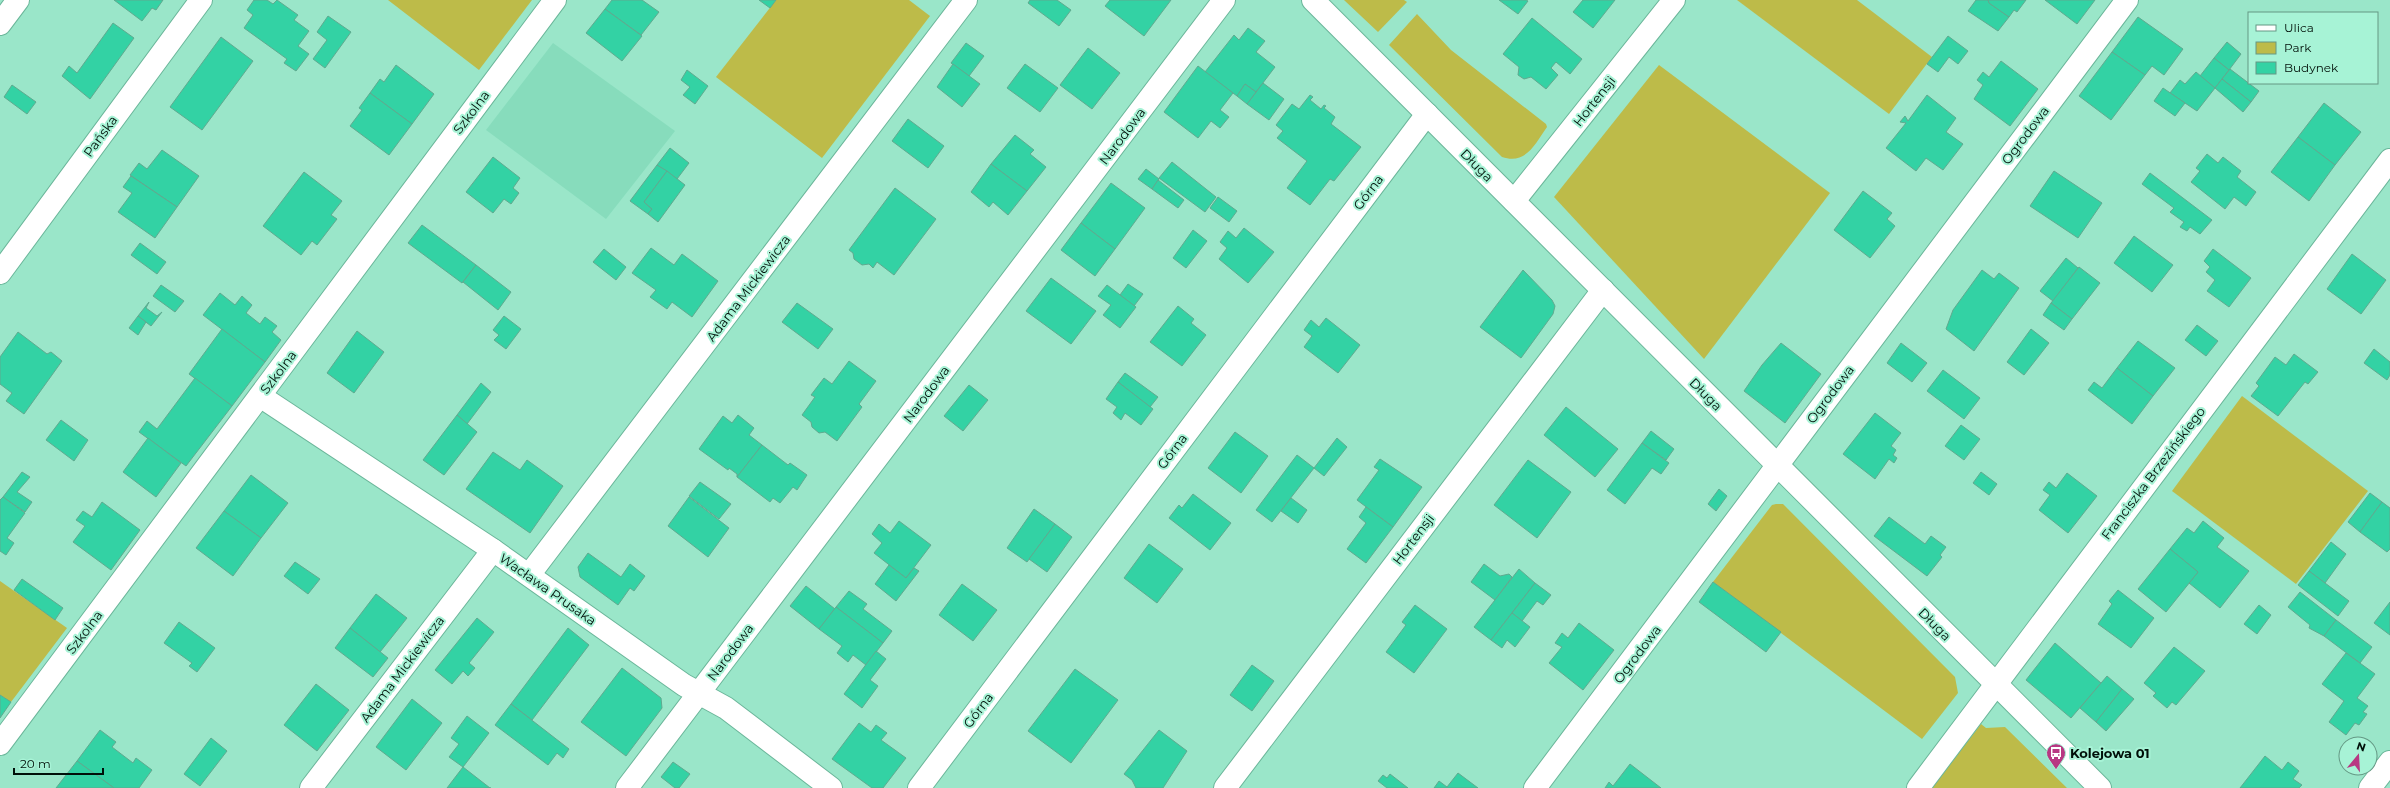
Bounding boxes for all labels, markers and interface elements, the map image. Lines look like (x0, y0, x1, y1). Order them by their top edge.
legend (2248, 12, 2378, 84)
text: Ulica (2284, 20, 2314, 35)
text: Park (2284, 40, 2312, 55)
text: Budynek (2284, 60, 2339, 75)
street label: Hortensji (1569, 73, 1619, 129)
street label: Szkolna (449, 87, 493, 137)
street label: Ogrodowa (1998, 103, 2052, 167)
street label: Narodowa (1095, 104, 1149, 168)
street label: Pańska (80, 112, 120, 160)
street label: Długa (1457, 145, 1497, 185)
street label: Górna (1350, 171, 1386, 213)
street label: Adama Mickiewicza (703, 232, 793, 344)
street label: Szkolna (256, 347, 300, 397)
street label: Narodowa (899, 362, 953, 426)
street label: Ogrodowa (1803, 362, 1857, 426)
street label: Długa (1686, 374, 1726, 414)
street label: Franciszka Brzezińskiego (2098, 403, 2208, 543)
street label: Górna (1154, 430, 1190, 472)
street label: Hortensji (1389, 511, 1437, 567)
street label: Wacława Prusaka (497, 550, 599, 628)
street label: Długa (1915, 604, 1955, 644)
street label: Szkolna (62, 607, 106, 657)
street label: Adama Mickiewicza (357, 613, 447, 725)
street label: Narodowa (703, 620, 757, 684)
street label: Ogrodowa (1610, 622, 1664, 686)
street label: Górna (960, 689, 996, 731)
north arrow (2338, 736, 2378, 776)
text: N (2355, 738, 2367, 755)
bus stop icon: Kolejowa 01 (2045, 742, 2067, 770)
place label: Kolejowa 01 (2070, 745, 2150, 761)
scale bar (14, 750, 103, 776)
text: 20 m (20, 756, 51, 771)

